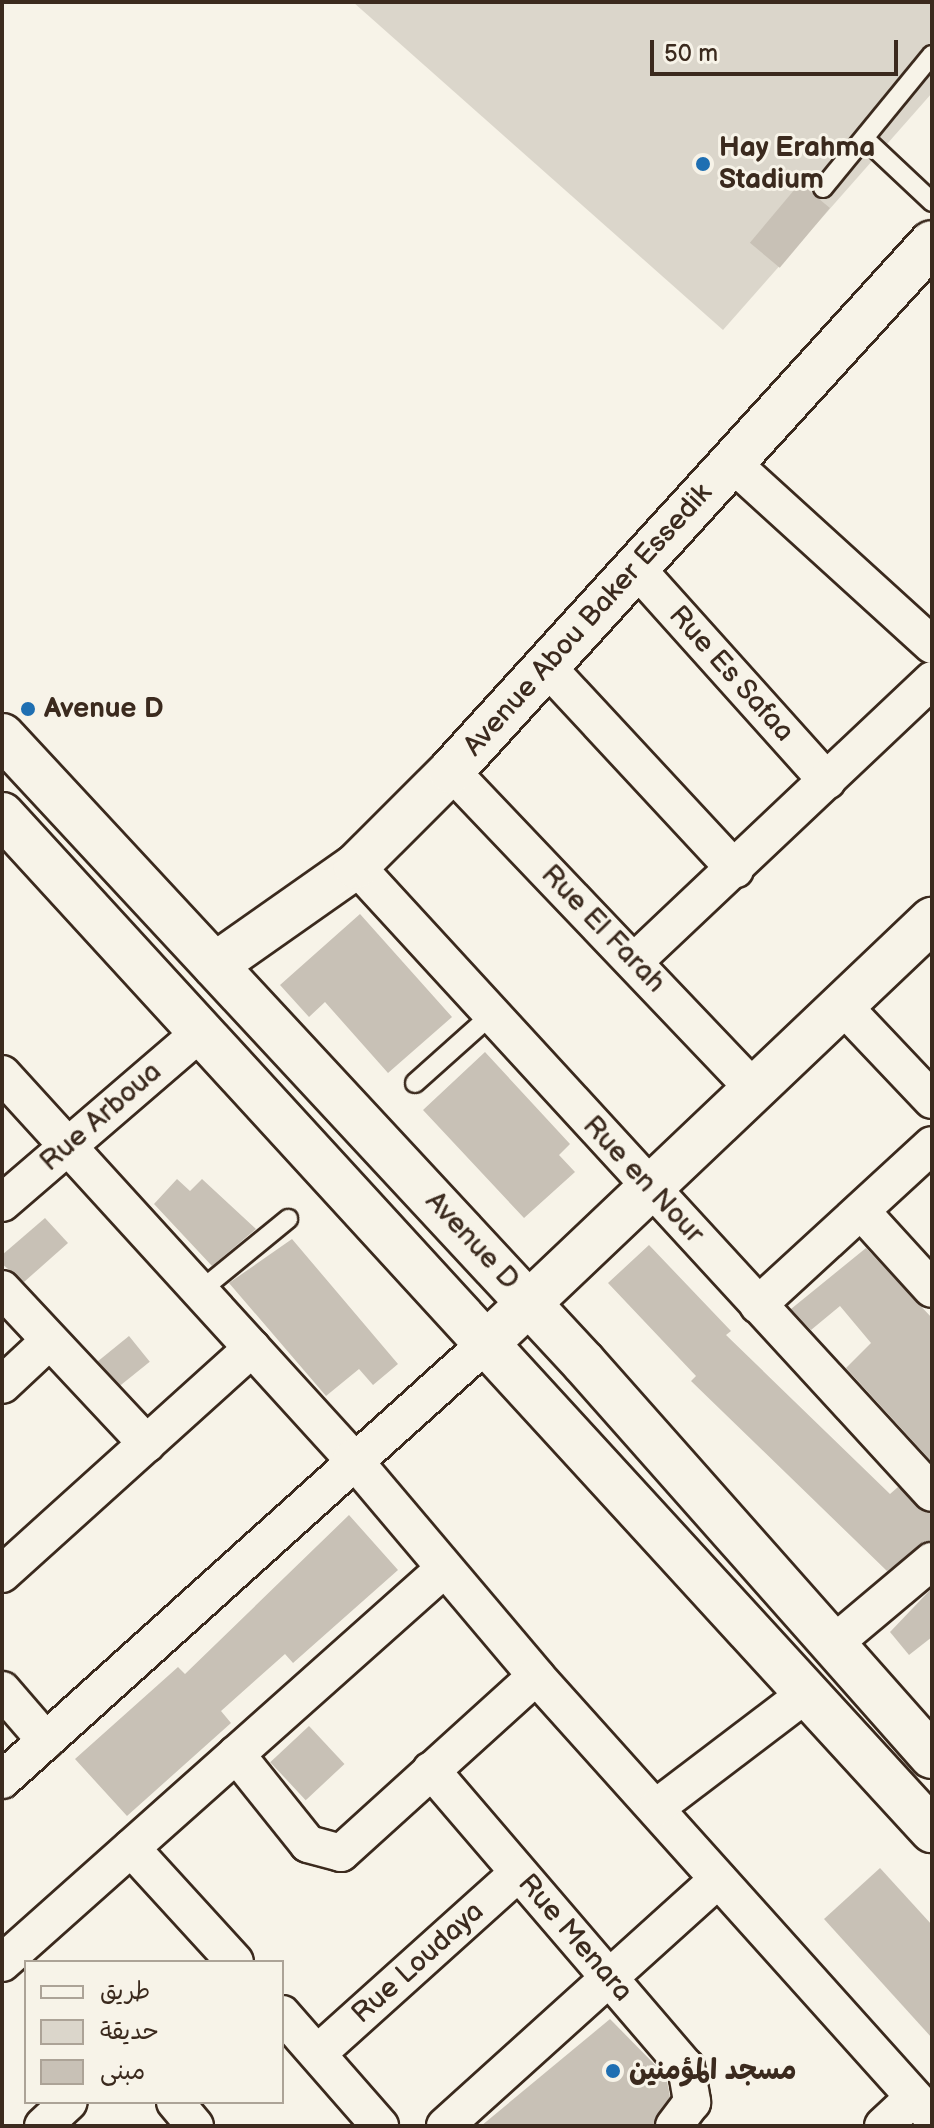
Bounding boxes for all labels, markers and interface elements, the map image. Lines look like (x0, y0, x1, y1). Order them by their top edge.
scale bar (654, 24, 902, 74)
text: 50 m (664, 39, 718, 68)
place label: Hay Erahma Stadium (719, 131, 876, 197)
marker: Hay Erahma Stadium (694, 155, 712, 173)
street label: Avenue Abou Baker Essedik (457, 477, 719, 763)
street label: Rue Es Safaa (661, 599, 801, 749)
place label: Avenue D (44, 692, 164, 726)
marker: Avenue D (19, 700, 37, 718)
street label: Rue El Farah (534, 858, 672, 1000)
street label: Rue Arboua (33, 1055, 169, 1179)
street label: Rue en Nour (575, 1109, 711, 1251)
street label: Avenue D (418, 1185, 526, 1297)
street label: Rue Menara (511, 1868, 639, 2008)
street label: Rue Loudaya (345, 1895, 491, 2031)
legend (24, 1960, 284, 2104)
text: طريق (100, 1977, 150, 2006)
text: حديقة (100, 2017, 159, 2046)
place label: مسجد المؤمنين (629, 2054, 796, 2088)
text: مبنى (100, 2057, 145, 2086)
marker: مسجد المؤمنين (604, 2062, 622, 2080)

